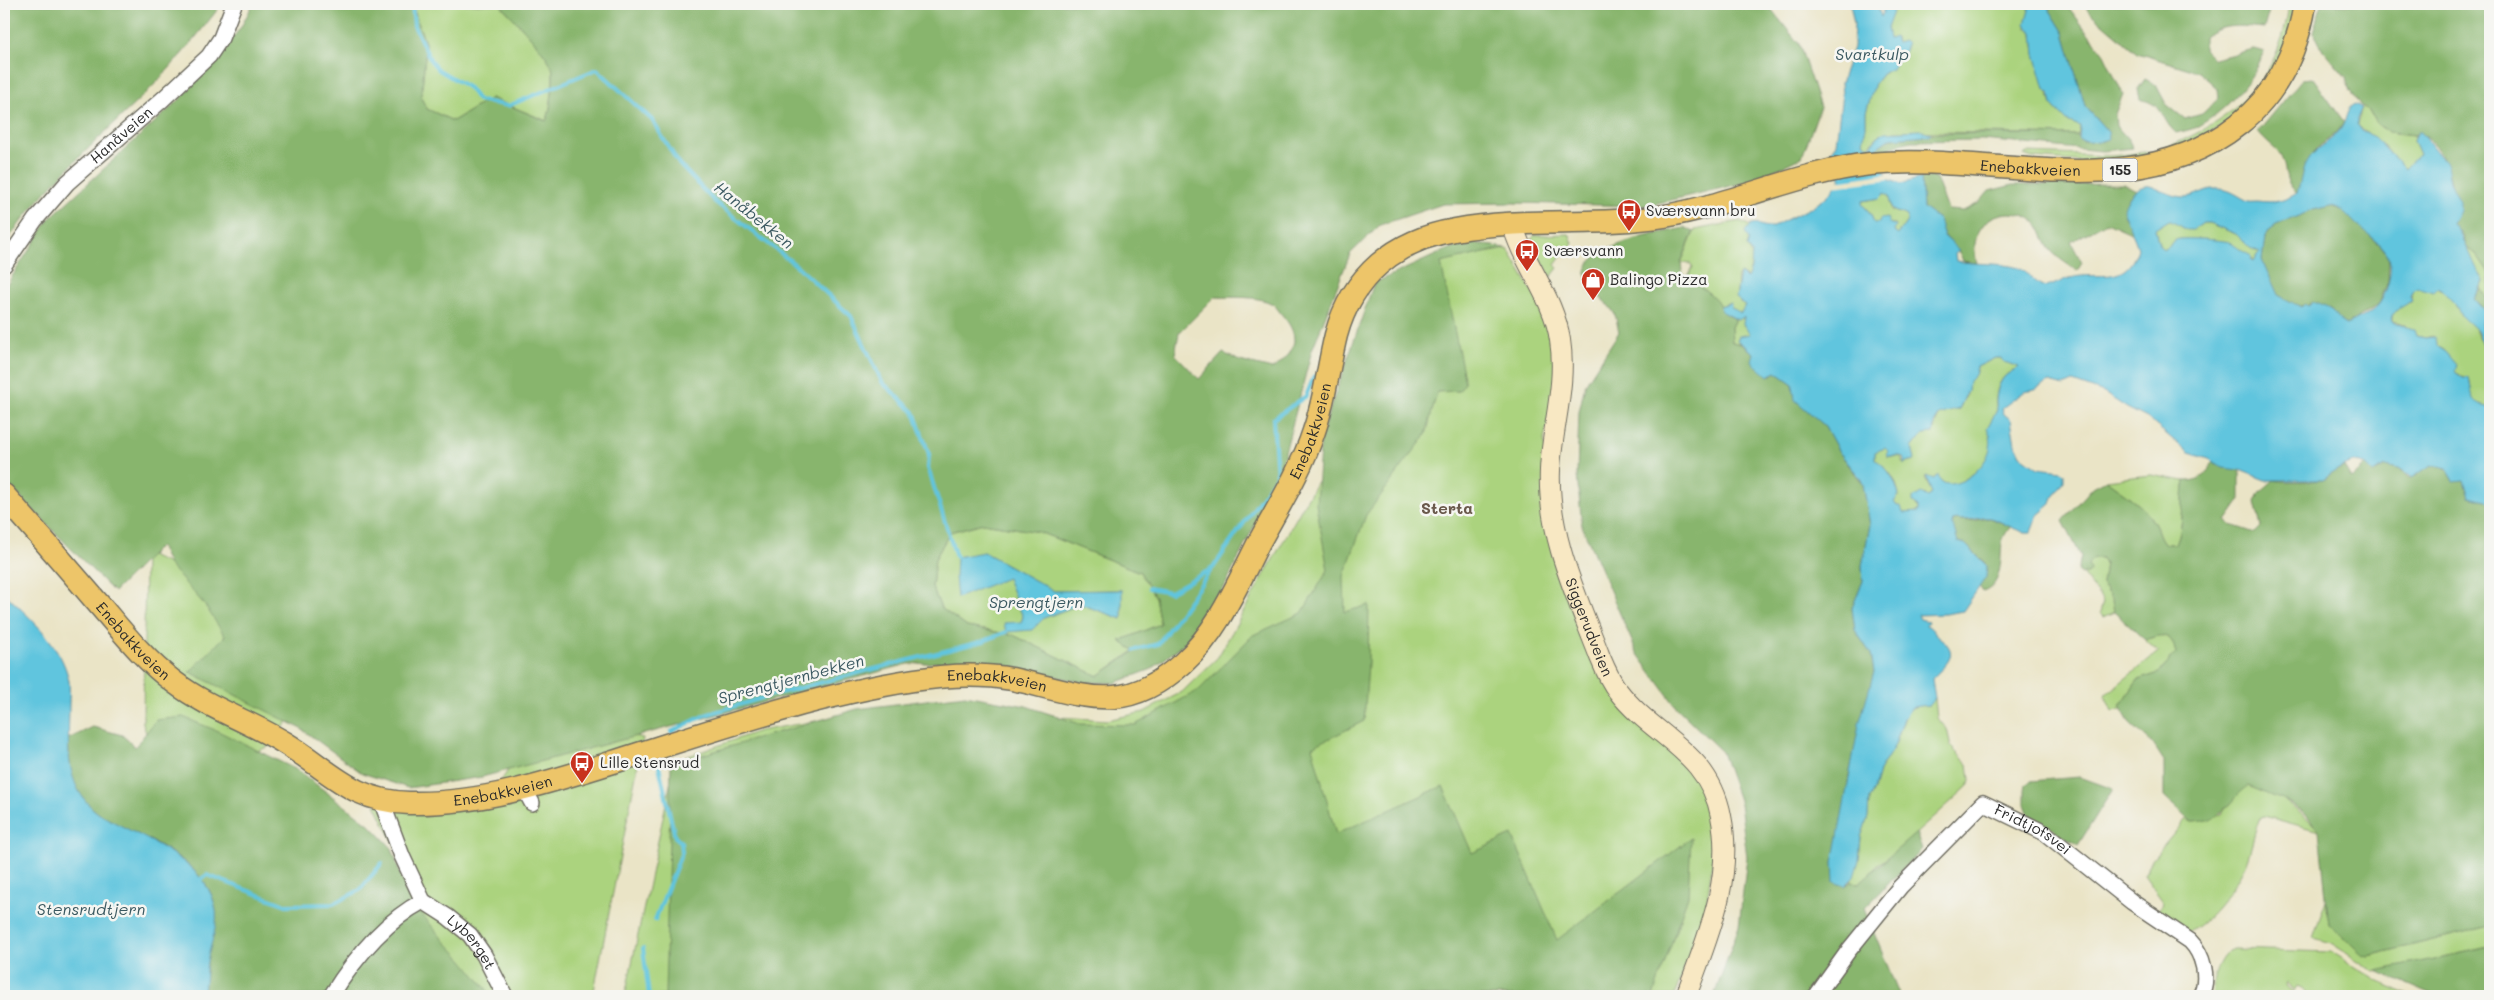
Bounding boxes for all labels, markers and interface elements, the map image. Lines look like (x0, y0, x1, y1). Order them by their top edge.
water label: Svartkulp (1835, 43, 1909, 64)
street label: Hanåveien (85, 102, 156, 167)
street label: Enebakkveien (1979, 155, 2081, 180)
road number: 155 (2102, 158, 2138, 182)
water label: Hanåbekken (710, 176, 798, 253)
bus stop icon: Sværsvann bru (1616, 198, 1642, 232)
place label: Sværsvann bru (1646, 200, 1755, 220)
bus stop icon: Sværsvann (1514, 238, 1540, 272)
place label: Sværsvann (1544, 240, 1623, 260)
shop icon: Balingo Pizza (1580, 267, 1606, 301)
place label: Balingo Pizza (1610, 269, 1708, 289)
street label: Enebakkveien (1284, 381, 1335, 482)
district label: Sterta (1421, 497, 1473, 518)
street label: Siggerudveien (1561, 575, 1618, 679)
water label: Sprengtjern (989, 591, 1083, 612)
street label: Enebakkveien (92, 597, 175, 684)
water label: Sprengtjernbekken (716, 649, 866, 708)
street label: Enebakkveien (946, 664, 1049, 696)
bus stop icon: Lille Stensrud (569, 750, 595, 784)
place label: Lille Stensrud (600, 752, 699, 772)
street label: Enebakkveien (452, 770, 554, 810)
street label: Fridtjofsvei (1991, 799, 2075, 859)
water label: Stensrudtjern (37, 898, 145, 919)
street label: Lyberget (443, 909, 501, 973)

